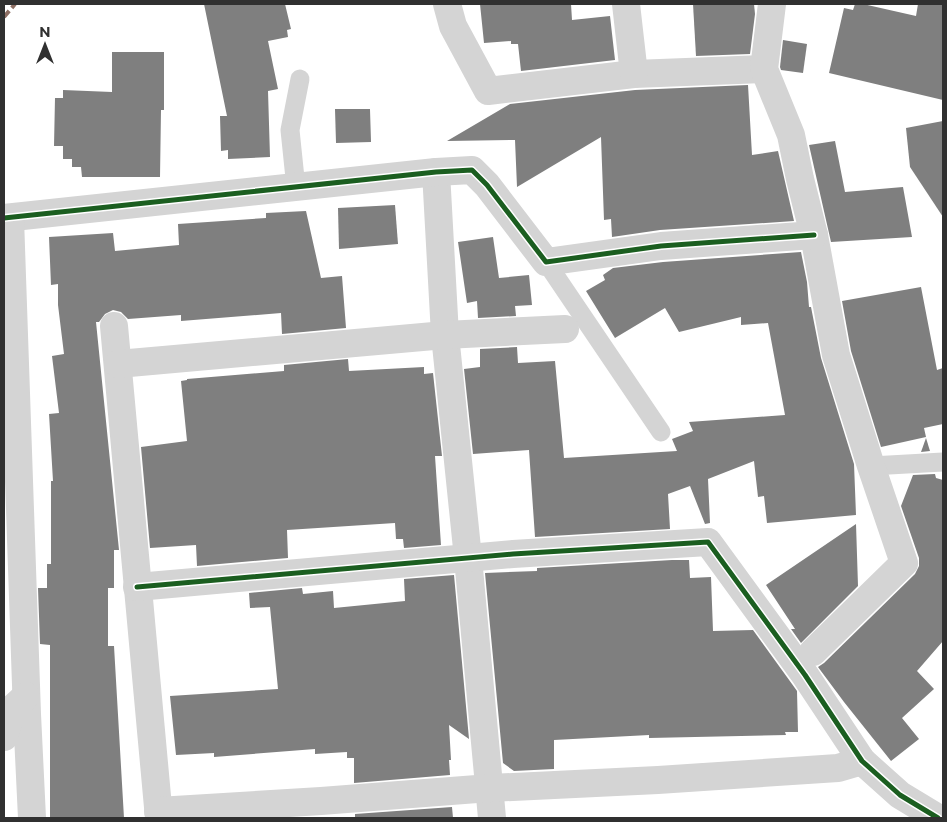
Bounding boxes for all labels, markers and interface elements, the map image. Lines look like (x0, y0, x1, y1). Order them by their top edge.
north arrow (20, 20, 70, 70)
text: N (39, 23, 51, 41)

